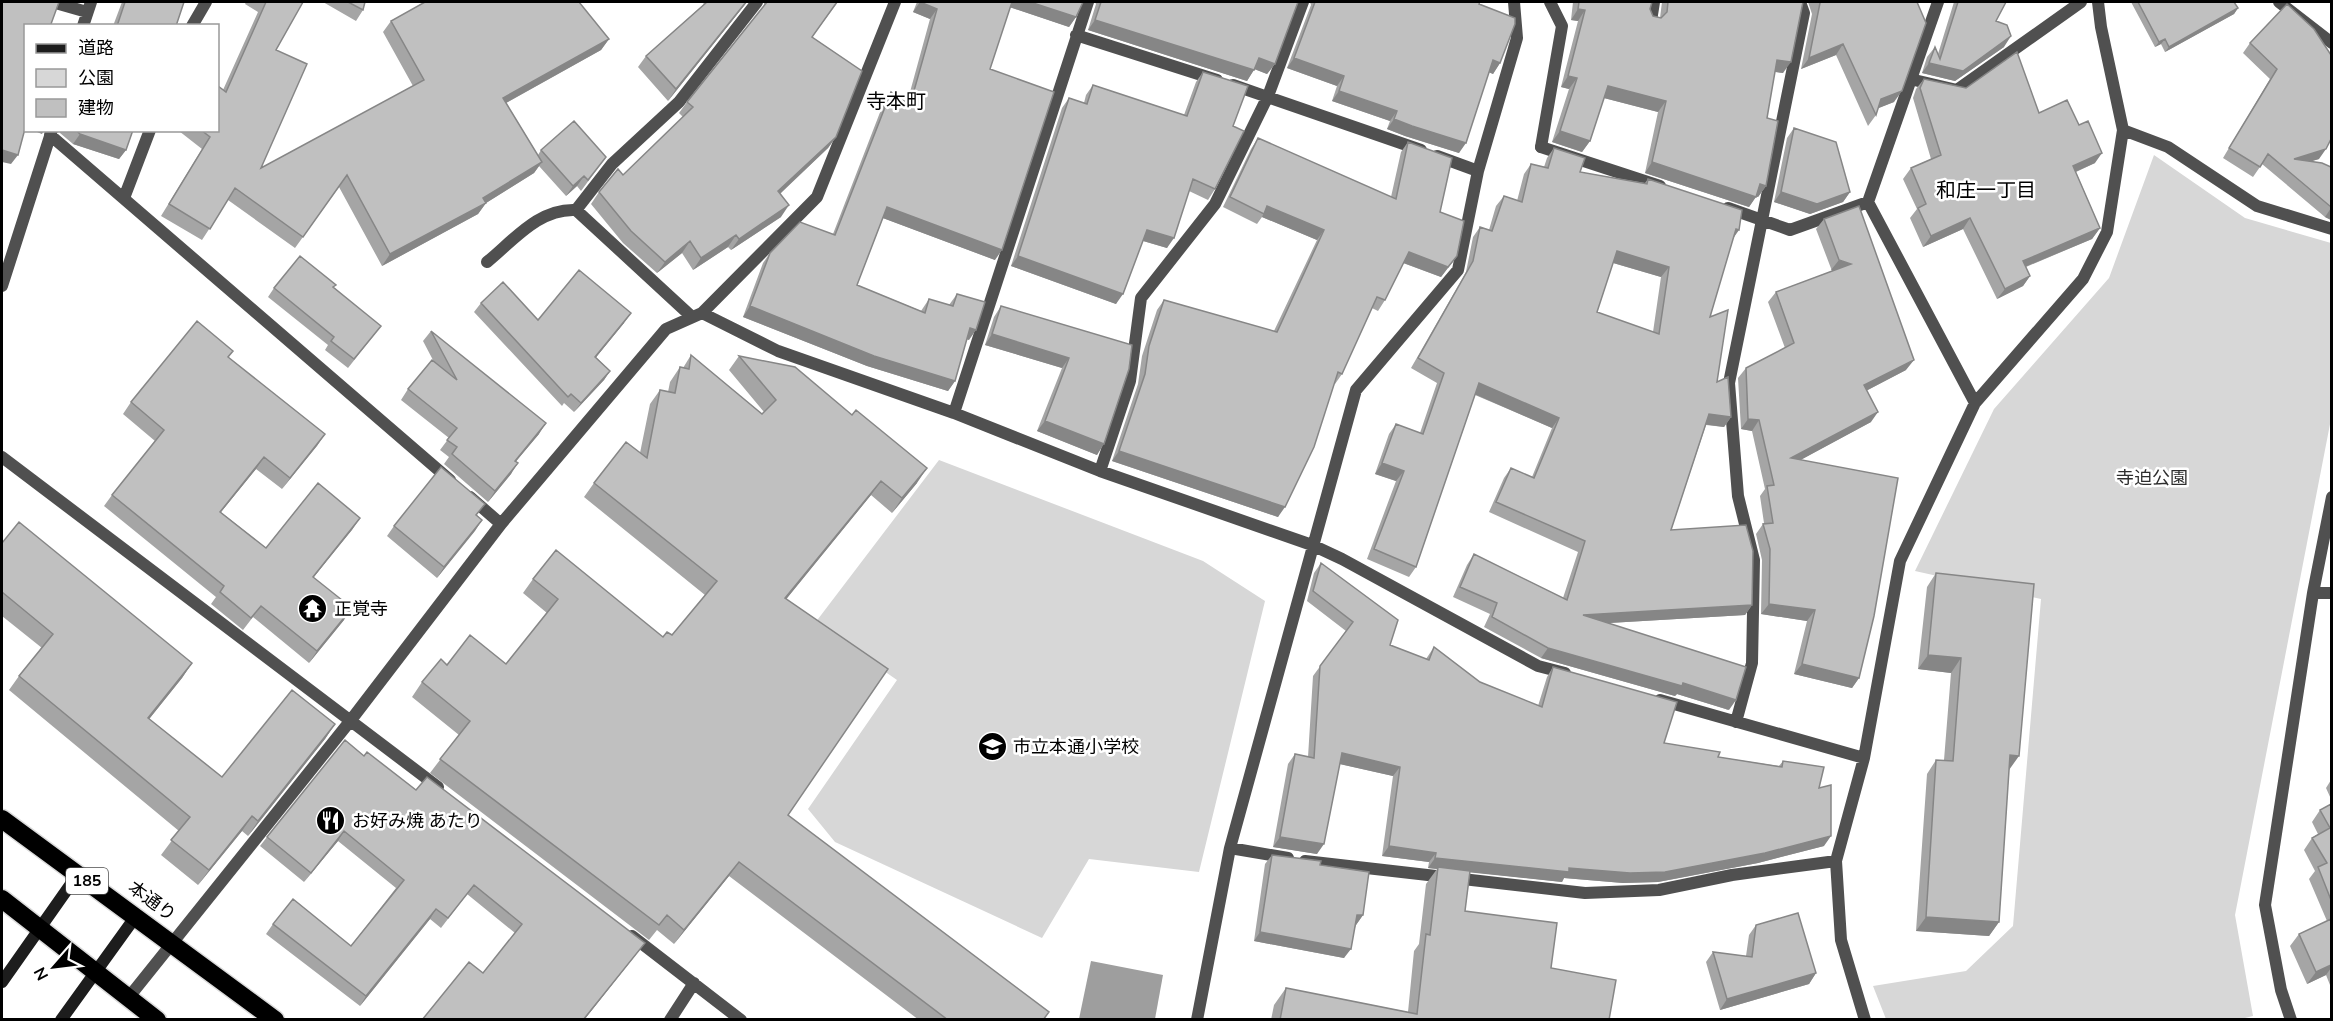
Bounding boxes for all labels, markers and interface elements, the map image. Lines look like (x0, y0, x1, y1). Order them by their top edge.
legend (24, 24, 219, 132)
text: 道路 (78, 36, 114, 60)
text: 公園 (78, 66, 114, 90)
district label: 寺本町 (866, 88, 926, 115)
text: 建物 (78, 96, 114, 120)
district label: 和庄一丁目 (1936, 177, 2036, 204)
park label: 寺迫公園 (2116, 466, 2188, 490)
temple icon: 正覚寺 (297, 593, 329, 625)
place label: 正覚寺 (334, 597, 388, 621)
school or university icon: 市立本通小学校 (976, 731, 1008, 763)
place label: 市立本通小学校 (1013, 735, 1139, 759)
restaurant icon: お好み焼 あたり (315, 805, 347, 837)
place label: お好み焼 あたり (352, 809, 483, 833)
road number: 185 (66, 868, 108, 894)
street label: 本通り (123, 875, 181, 927)
north arrow (24, 937, 84, 997)
text: N (29, 963, 54, 984)

